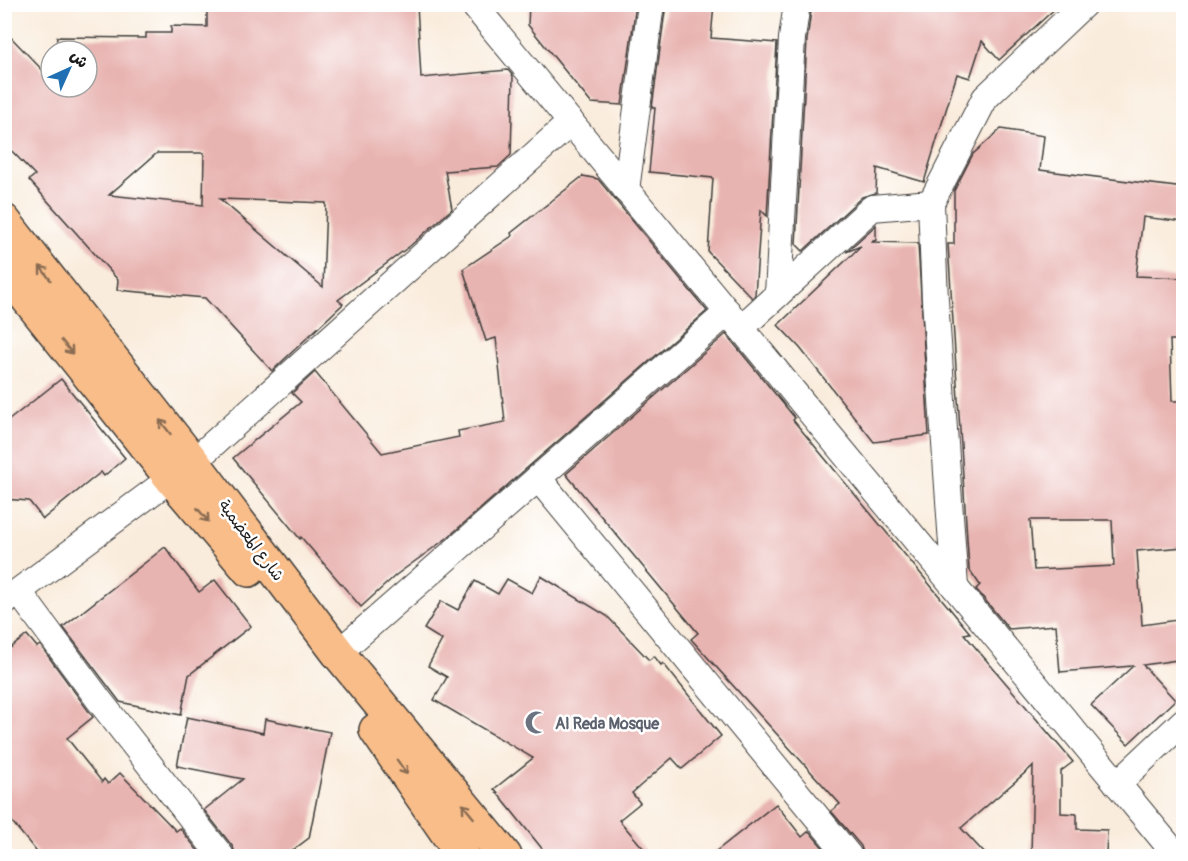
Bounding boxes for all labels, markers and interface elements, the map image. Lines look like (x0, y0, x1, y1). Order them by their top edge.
north arrow (39, 39, 99, 99)
text: ش (66, 46, 92, 72)
one-way arrow (39, 265, 52, 281)
one-way arrow (61, 339, 74, 355)
one-way arrow (159, 419, 172, 435)
street label: شارع المعضمية (213, 496, 288, 586)
one-way arrow (196, 507, 209, 523)
mosque icon: Al Reda Mosque (524, 710, 550, 736)
place label: Al Reda Mosque (555, 714, 660, 734)
one-way arrow (396, 758, 408, 775)
one-way arrow (461, 803, 474, 819)

